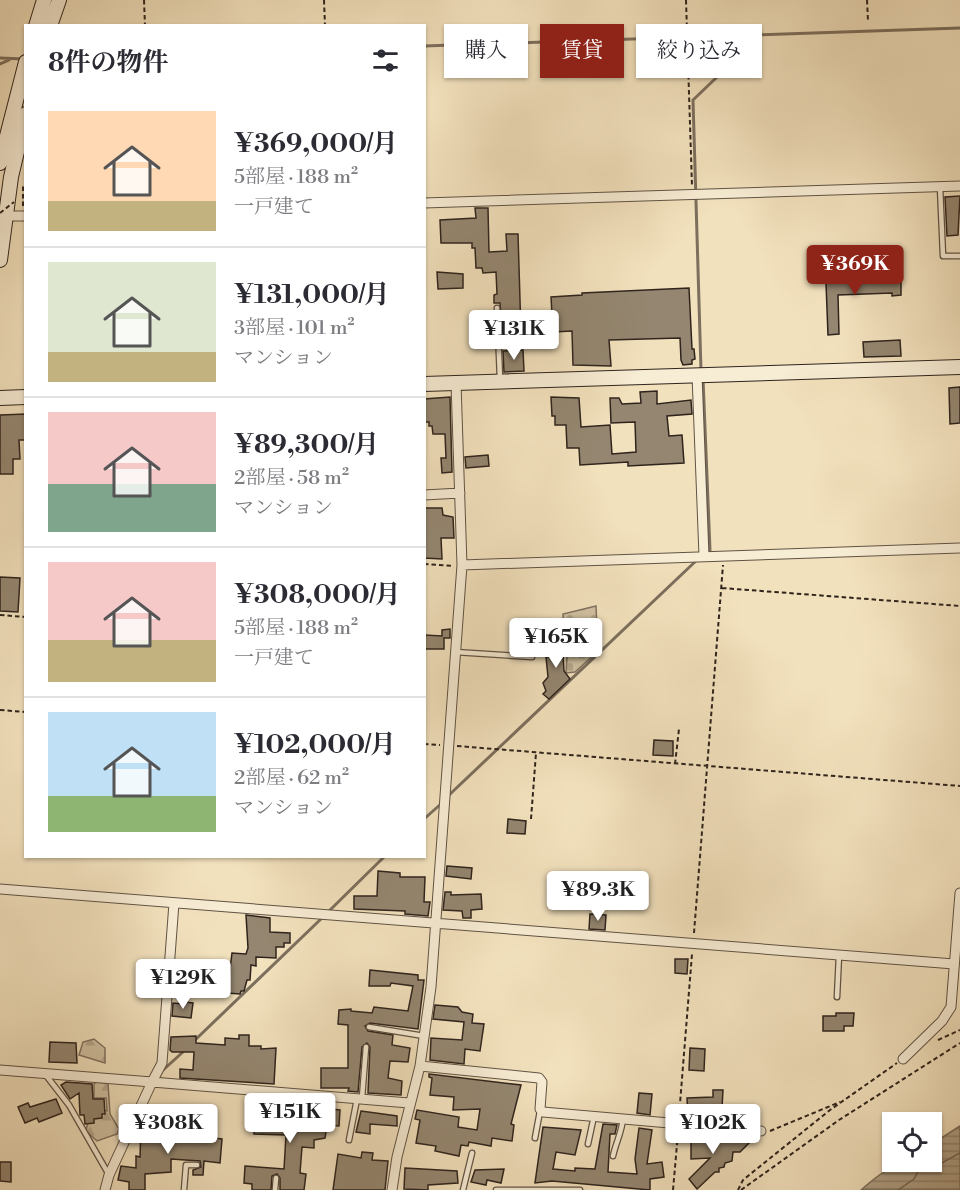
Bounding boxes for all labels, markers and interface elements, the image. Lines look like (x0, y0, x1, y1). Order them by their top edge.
chip: 購入 (444, 24, 528, 78)
chip: 賃貸 (540, 24, 624, 78)
chip: 絞り込み (636, 24, 762, 78)
icon: filters (369, 44, 402, 77)
text: 8件の物件 (48, 47, 169, 79)
text: ¥369,000/月 (234, 128, 398, 160)
icon: home (96, 135, 168, 207)
text: 5部屋 · 188 m² (234, 165, 358, 190)
text: 一戸建て (234, 195, 314, 220)
pin: ¥369K (813, 245, 897, 296)
text: ¥369K (821, 252, 889, 277)
text: ¥131,000/月 (234, 279, 390, 311)
icon: home (96, 286, 168, 358)
pin: ¥131K (472, 310, 556, 361)
text: 3部屋 · 101 m² (234, 316, 354, 341)
text: ¥131K (483, 317, 545, 342)
text: マンション (234, 346, 333, 371)
text: ¥89,300/月 (234, 429, 379, 461)
icon: home (96, 436, 168, 508)
text: 2部屋 · 58 m² (234, 466, 349, 491)
text: マンション (234, 496, 333, 521)
text: ¥308,000/月 (234, 579, 401, 611)
icon: home (96, 586, 168, 658)
text: 5部屋 · 188 m² (234, 616, 358, 641)
pin: ¥165K (514, 618, 598, 669)
text: ¥165K (523, 625, 589, 650)
text: 一戸建て (234, 646, 314, 671)
text: ¥102,000/月 (234, 729, 396, 761)
icon: home (96, 736, 168, 808)
text: 2部屋 · 62 m² (234, 766, 349, 791)
text: マンション (234, 796, 333, 821)
pin: ¥89.3K (549, 871, 647, 922)
text: ¥89.3K (561, 878, 635, 903)
pin: ¥129K (141, 959, 225, 1010)
text: ¥129K (150, 966, 216, 991)
pin: ¥151K (248, 1093, 332, 1144)
text: ¥151K (258, 1100, 322, 1125)
pin: ¥308K (126, 1104, 210, 1155)
pin: ¥102K (671, 1104, 755, 1155)
text: ¥308K (133, 1111, 203, 1136)
text: ¥102K (679, 1111, 747, 1136)
map controls (882, 1112, 942, 1172)
button: locate (882, 1112, 942, 1172)

